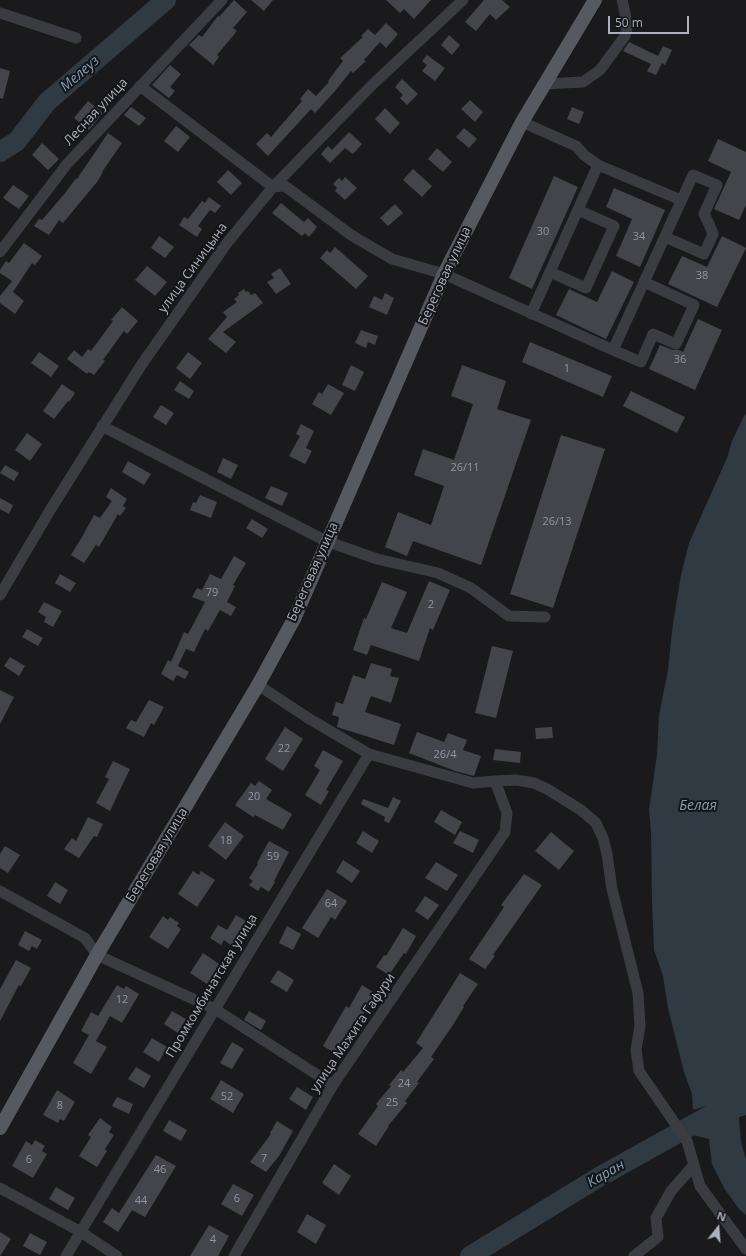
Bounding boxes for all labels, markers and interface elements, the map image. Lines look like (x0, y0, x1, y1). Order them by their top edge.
scale bar (610, 8, 691, 34)
text: 50 m (615, 14, 643, 31)
water label: Мелеуз (57, 53, 103, 95)
street label: Лесная улица (61, 75, 131, 149)
street label: улица Синицына (155, 220, 231, 316)
street label: Береговая улица (415, 224, 475, 328)
house number: 30 (537, 225, 549, 239)
house number: 34 (633, 230, 645, 244)
house number: 38 (696, 269, 708, 283)
house number: 36 (674, 353, 686, 367)
house number: 1 (564, 362, 570, 376)
house number: 26/11 (450, 461, 480, 475)
house number: 26/13 (542, 515, 572, 529)
street label: Береговая улица (284, 520, 342, 624)
house number: 79 (206, 586, 218, 600)
house number: 2 (428, 598, 434, 612)
house number: 22 (278, 742, 290, 756)
house number: 26/4 (434, 748, 456, 762)
house number: 20 (248, 790, 260, 804)
water label: Белая (679, 798, 717, 814)
street label: Береговая улица (123, 805, 191, 905)
house number: 18 (220, 834, 232, 848)
house number: 59 (267, 850, 279, 864)
house number: 64 (325, 897, 337, 911)
street label: Промкомбинатская улица (163, 911, 261, 1061)
street label: улица Мажита Гафури (307, 970, 399, 1096)
house number: 12 (116, 993, 128, 1007)
house number: 24 (398, 1077, 410, 1091)
house number: 52 (221, 1090, 233, 1104)
house number: 25 (386, 1096, 398, 1110)
house number: 8 (57, 1099, 63, 1113)
house number: 7 (261, 1152, 267, 1166)
house number: 6 (26, 1153, 32, 1167)
water label: Каран (584, 1157, 628, 1191)
house number: 46 (154, 1163, 166, 1177)
house number: 6 (234, 1192, 240, 1206)
house number: 44 (135, 1194, 147, 1208)
north arrow (698, 1208, 738, 1248)
text: N (715, 1208, 728, 1225)
house number: 4 (210, 1233, 216, 1247)

